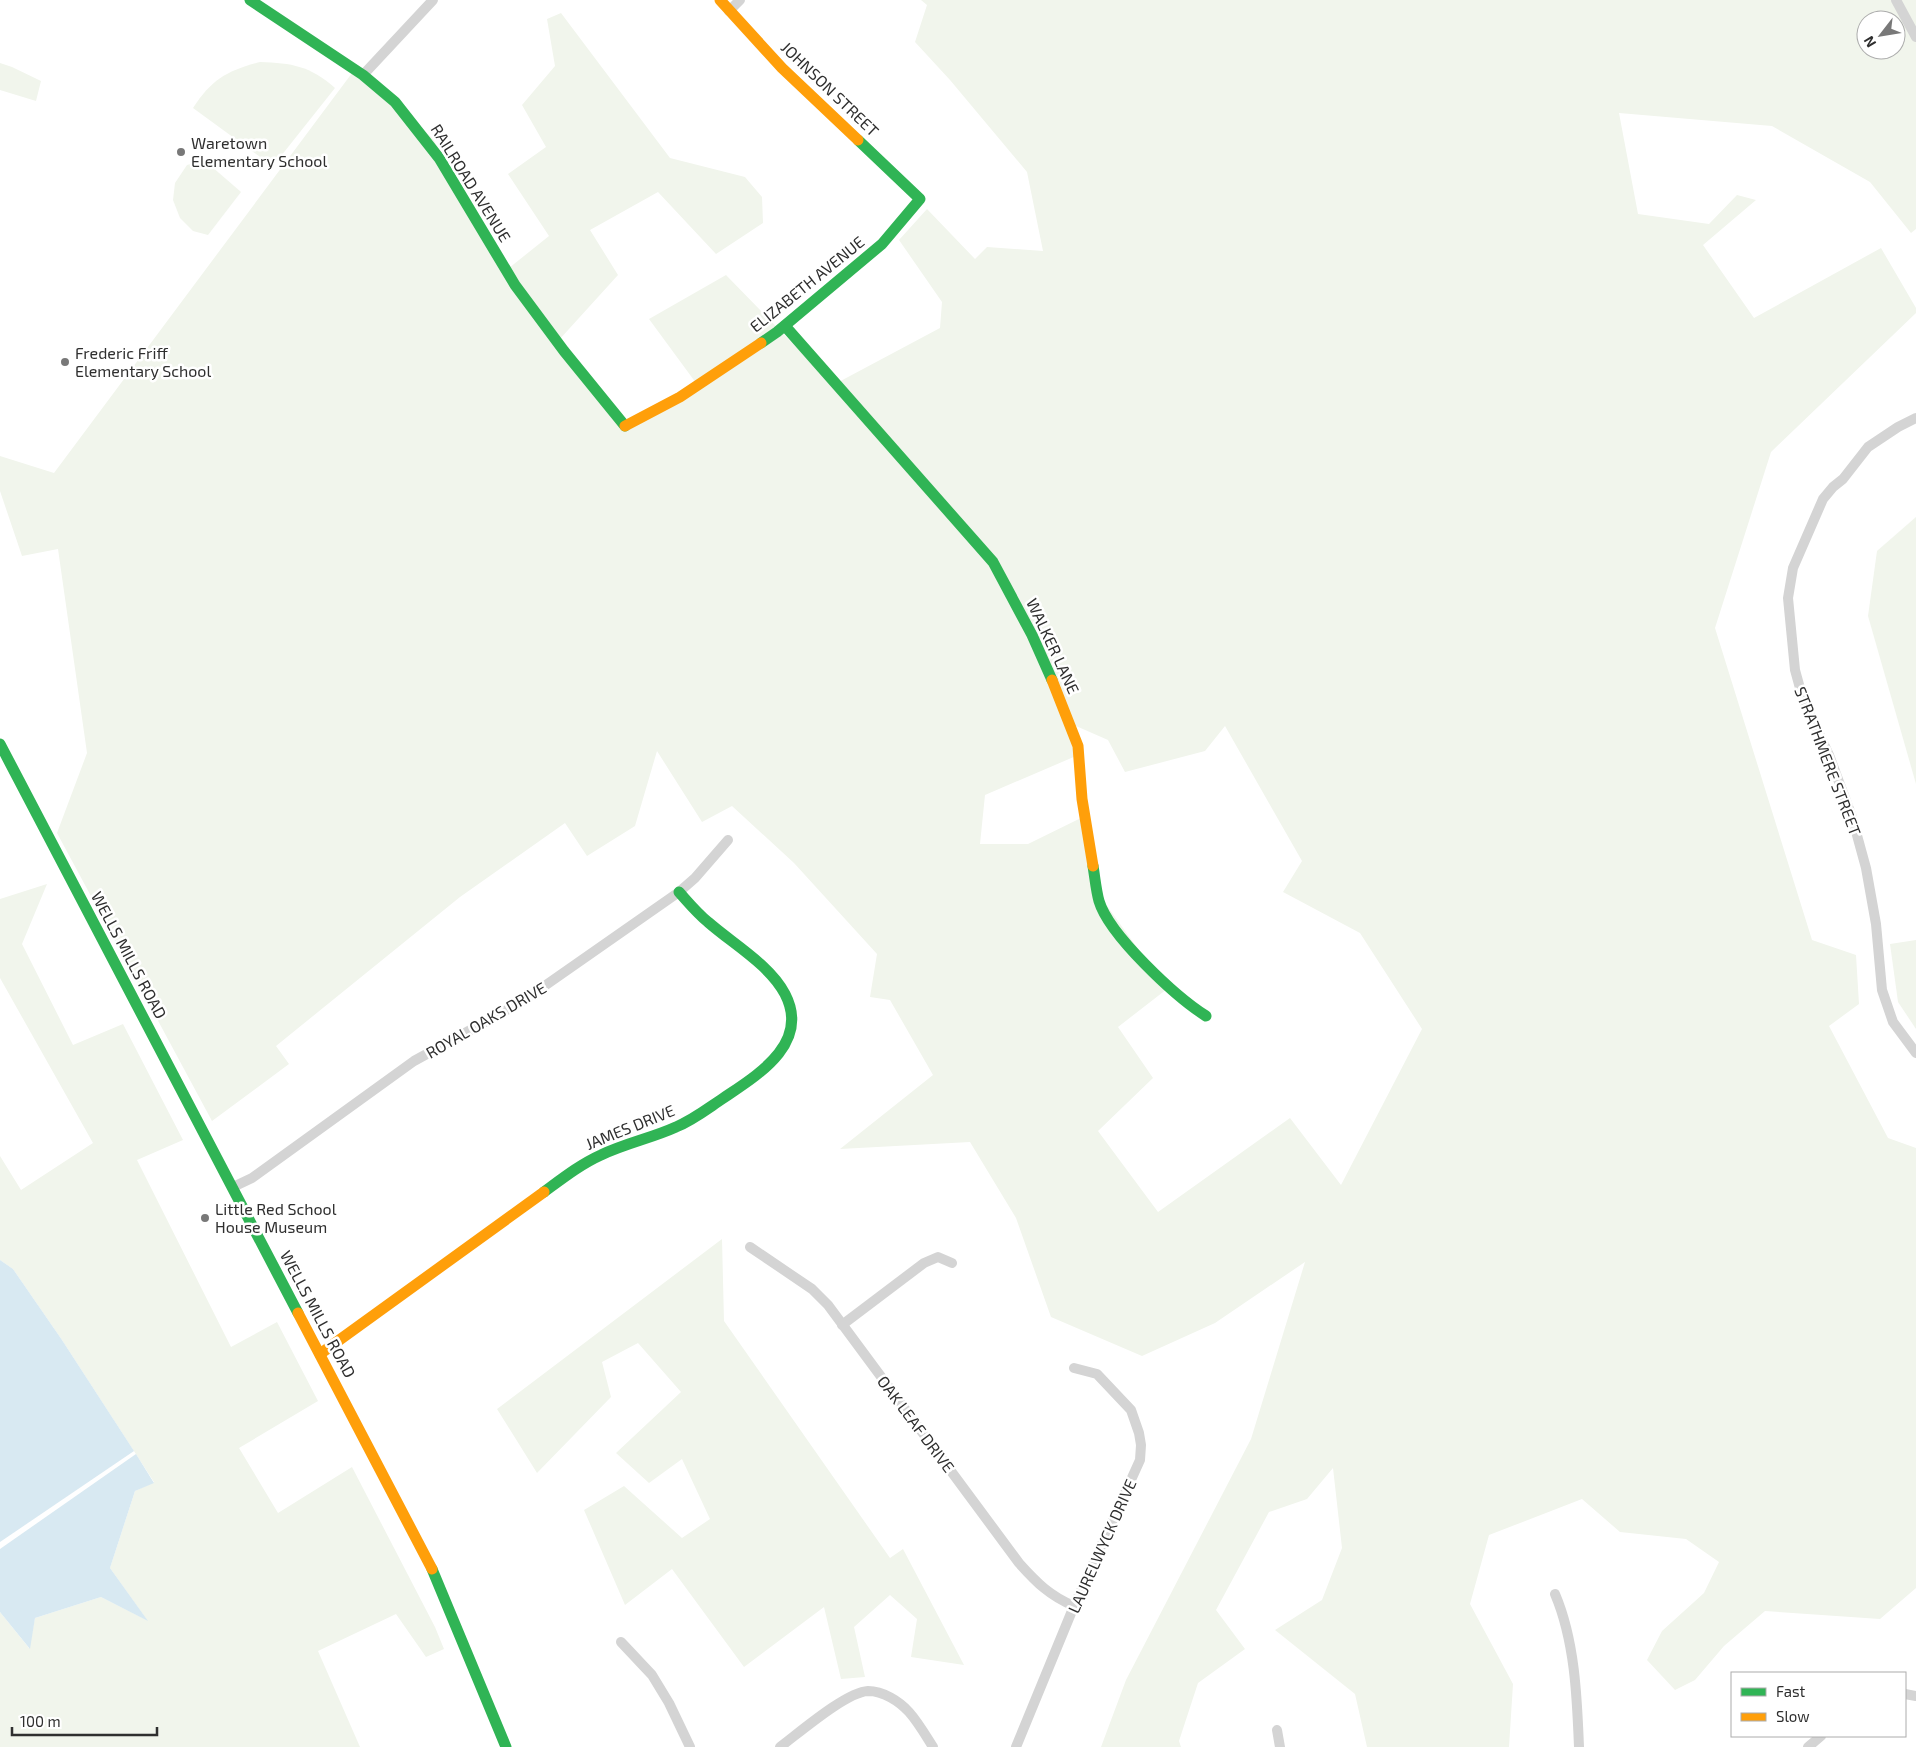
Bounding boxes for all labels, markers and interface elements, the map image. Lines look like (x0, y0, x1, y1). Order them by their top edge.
north arrow (1856, 10, 1906, 60)
text: N (1860, 33, 1879, 51)
street label: JOHNSON STREET (778, 37, 883, 140)
street label: RAILROAD AVENUE (427, 120, 515, 245)
place label: Waretown Elementary School (191, 133, 327, 170)
marker: Waretown Elementary School (175, 146, 187, 158)
street label: ELIZABETH AVENUE (746, 232, 868, 336)
place label: Frederic Friff Elementary School (75, 343, 211, 380)
marker: Frederic Friff Elementary School (59, 356, 71, 368)
street label: WALKER LANE (1023, 595, 1084, 697)
street label: STRATHMERE STREET (1791, 684, 1866, 838)
street label: WELLS MILLS ROAD (88, 888, 171, 1022)
street label: ROYAL OAKS DRIVE (422, 977, 549, 1062)
street label: JAMES DRIVE (583, 1100, 677, 1153)
place label: Little Red School House Museum (215, 1199, 337, 1236)
marker: Little Red School House Museum (199, 1212, 211, 1224)
street label: WELLS MILLS ROAD (277, 1247, 360, 1381)
street label: OAK LEAF DRIVE (874, 1372, 959, 1476)
street label: LAURELWYCK DRIVE (1063, 1476, 1140, 1616)
legend (1731, 1672, 1906, 1737)
text: Fast (1776, 1682, 1806, 1700)
scale bar (12, 1704, 158, 1736)
text: Slow (1776, 1707, 1810, 1725)
text: 100 m (20, 1712, 61, 1730)

